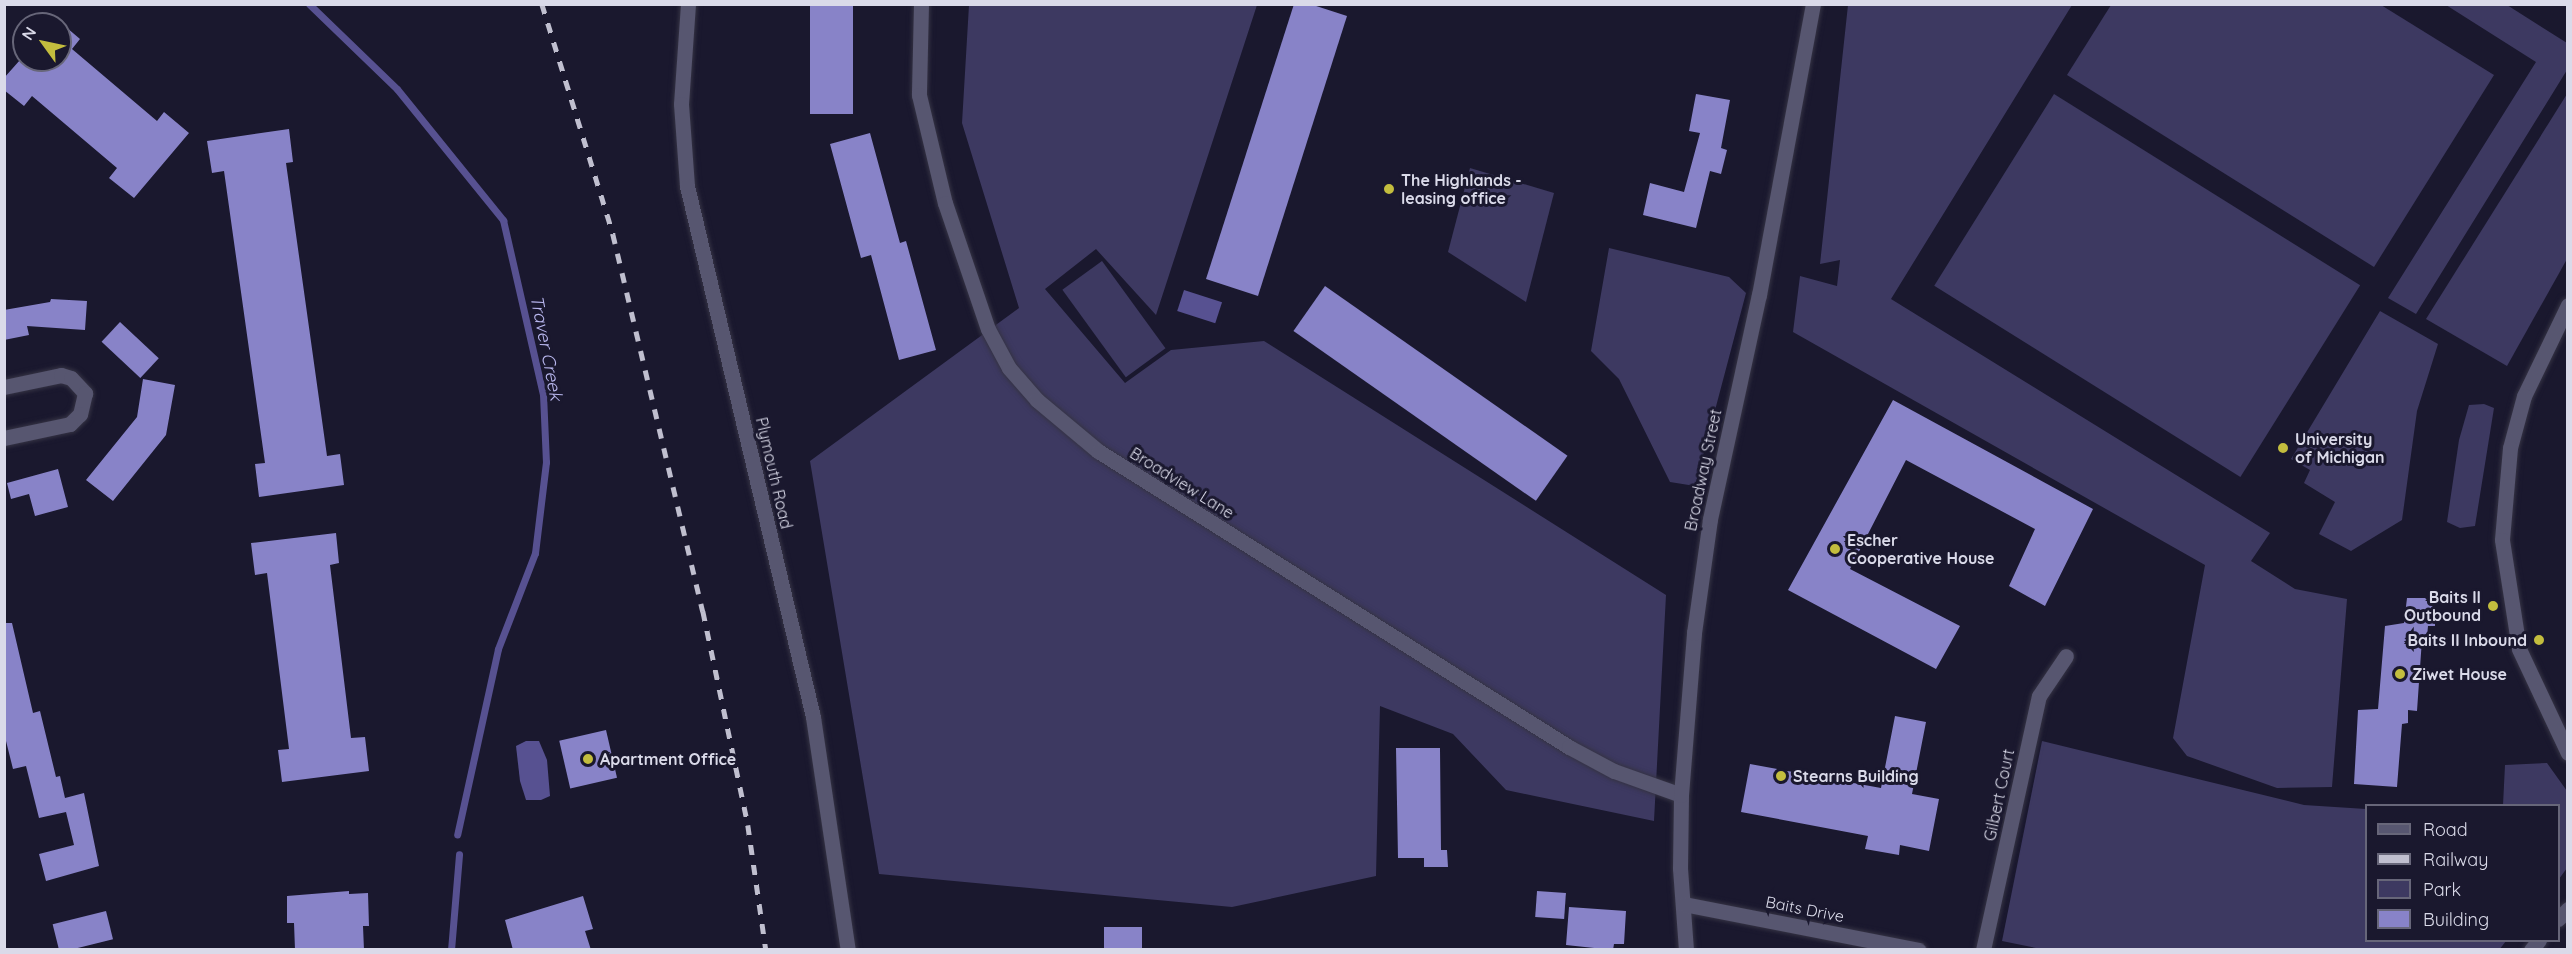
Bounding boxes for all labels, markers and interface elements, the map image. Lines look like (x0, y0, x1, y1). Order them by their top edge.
north arrow (12, 12, 72, 72)
text: N (17, 23, 40, 44)
place label: The Highlands - leasing office (1401, 170, 1522, 208)
marker: The Highlands - leasing office (1382, 182, 1396, 196)
water label: Traver Creek (525, 293, 567, 403)
street label: Broadway Street (1681, 407, 1725, 533)
street label: Plymouth Road (752, 415, 796, 531)
place label: University of Michigan (2295, 429, 2385, 467)
marker: University of Michigan (2276, 441, 2290, 455)
street label: Broadview Lane (1126, 443, 1238, 523)
place label: Escher Cooperative House (1847, 530, 1994, 568)
marker: Escher Cooperative House (1828, 542, 1842, 556)
place label: Baits II Outbound (2404, 587, 2481, 625)
marker: Baits II Outbound (2486, 599, 2500, 613)
place label: Baits II Inbound (2407, 630, 2527, 650)
marker: Baits II Inbound (2532, 633, 2546, 647)
place label: Ziwet House (2412, 664, 2507, 684)
marker: Ziwet House (2393, 667, 2407, 681)
street label: Gilbert Court (1980, 747, 2018, 843)
place label: Apartment Office (600, 749, 736, 769)
marker: Apartment Office (581, 752, 595, 766)
place label: Stearns Building (1793, 766, 1919, 786)
marker: Stearns Building (1774, 769, 1788, 783)
legend (2365, 804, 2560, 942)
text: Road (2423, 818, 2468, 841)
text: Railway (2423, 848, 2489, 871)
text: Park (2423, 878, 2461, 901)
street label: Baits Drive (1764, 892, 1846, 926)
text: Building (2423, 908, 2489, 931)

